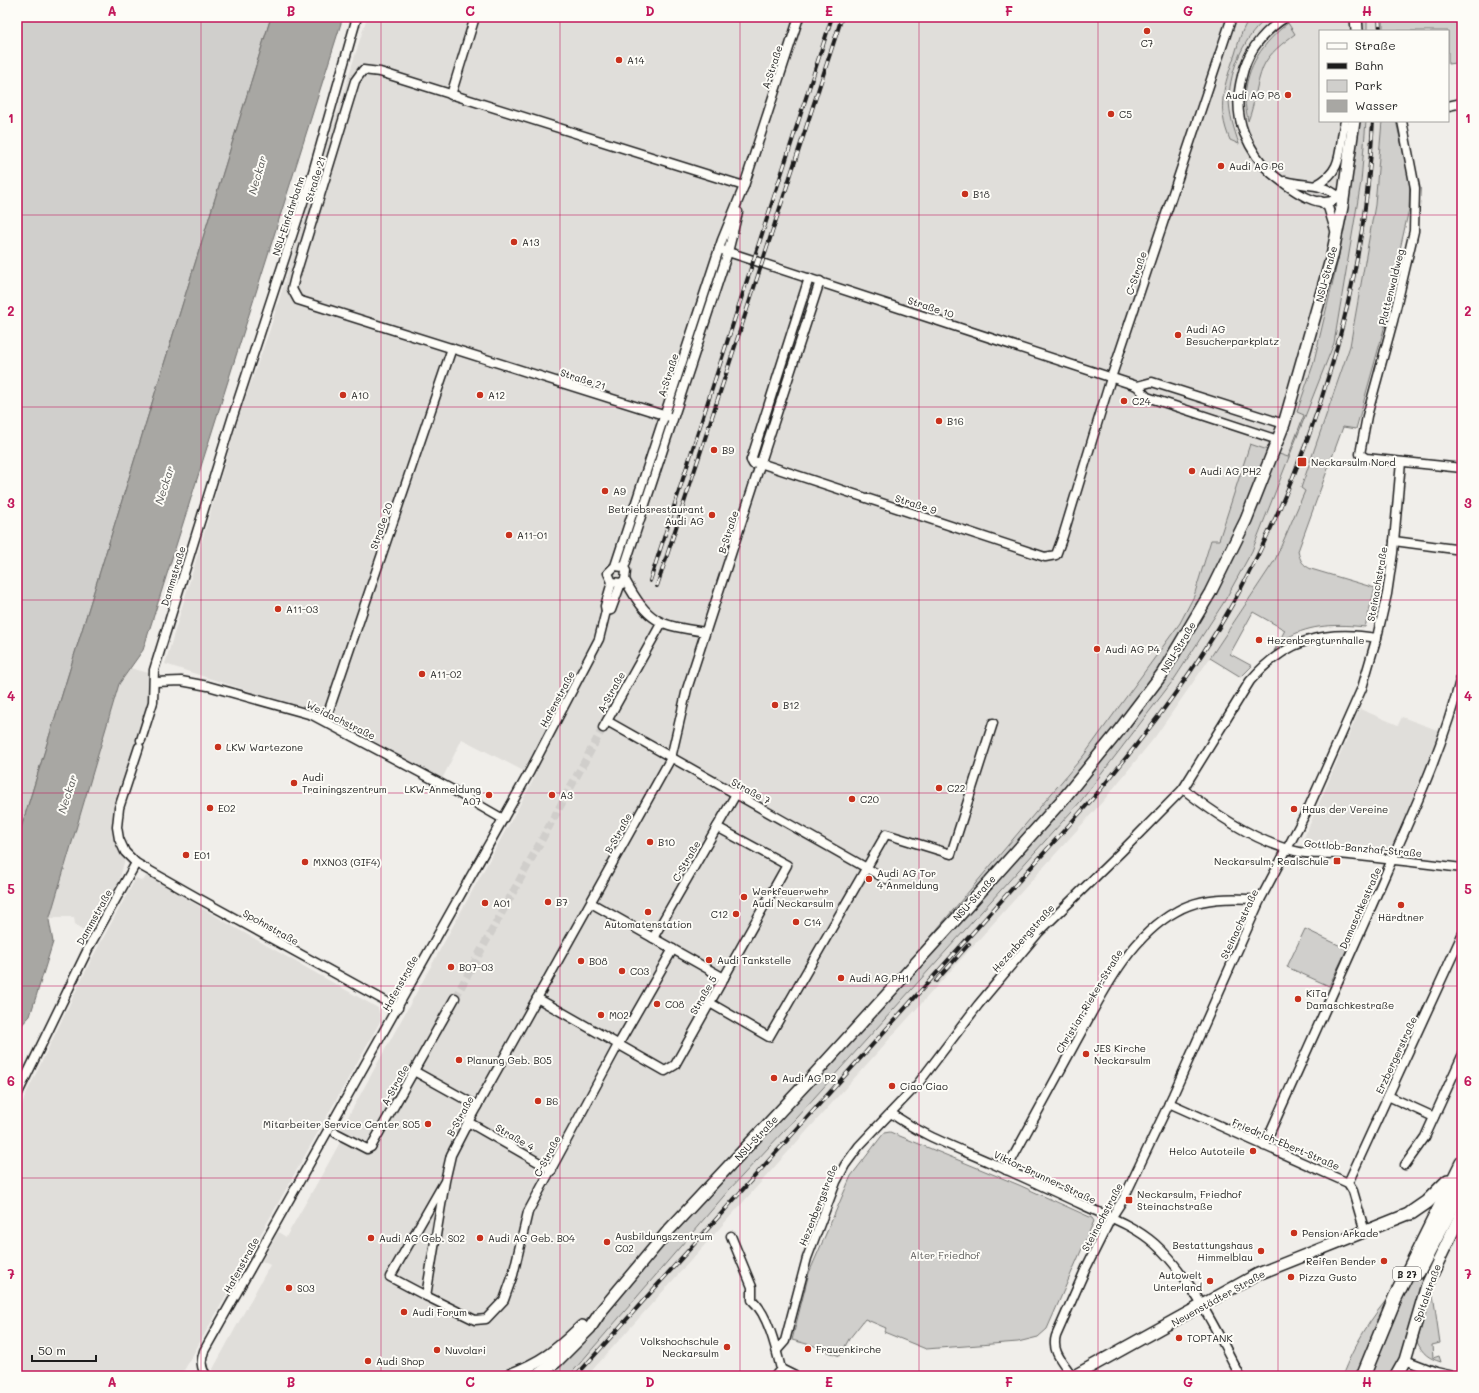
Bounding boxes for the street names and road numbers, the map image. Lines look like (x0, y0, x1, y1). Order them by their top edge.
street label: A-Straße (758, 43, 786, 91)
street label: Straße 21 (301, 154, 329, 204)
street label: NSU-Einfahrbahn (269, 174, 307, 258)
street label: NSU-Straße (1312, 244, 1340, 304)
street label: Plattenwaldweg (1375, 247, 1407, 327)
street label: C-Straße (1122, 249, 1150, 297)
street label: Straße 10 (906, 293, 956, 321)
street label: A-Straße (654, 351, 682, 399)
street label: Straße 21 (558, 365, 608, 393)
street label: Straße 9 (893, 491, 939, 517)
street label: Straße 20 (366, 501, 396, 551)
street label: B-Straße (715, 509, 741, 555)
street label: Dammstraße (157, 544, 189, 608)
street label: Steinachstraße (1364, 546, 1390, 622)
street label: NSU-Straße (1157, 619, 1199, 675)
street label: Hafenstraße (536, 668, 578, 730)
street label: A-Straße (594, 669, 628, 715)
street label: Weidachstraße (304, 697, 378, 743)
street label: Straße 7 (729, 775, 773, 808)
street label: B-Straße (601, 810, 635, 856)
street label: Gottlob-Banzhaf-Straße (1303, 836, 1423, 860)
street label: C-Straße (669, 838, 703, 884)
street label: Damaschkestraße (1336, 865, 1384, 951)
street label: NSU-Straße (949, 872, 999, 924)
street label: Dammstraße (73, 886, 115, 948)
street label: Steinachstraße (1217, 887, 1261, 961)
street label: Hezenbergstraße (989, 901, 1057, 975)
street label: Spohnstraße (241, 906, 301, 948)
street label: Christian-Rieker-Straße (1052, 946, 1126, 1056)
street label: Hafenstraße (379, 952, 421, 1014)
street label: Straße 5 (686, 973, 720, 1017)
street label: Erzbergerstraße (1372, 1014, 1420, 1096)
street label: A-Straße (378, 1062, 412, 1108)
street label: B-Straße (443, 1093, 477, 1139)
street label: NSU-Straße (731, 1112, 781, 1164)
street label: Friedrich-Ebert-Straße (1230, 1115, 1342, 1173)
street label: Straße 4 (493, 1120, 537, 1154)
street label: C-Straße (530, 1133, 564, 1179)
street label: Viktor-Brunner-Straße (992, 1147, 1098, 1207)
street label: Hezenbergstraße (795, 1162, 841, 1248)
street label: Steinachstraße (1078, 1180, 1126, 1254)
street label: Hafenstraße (220, 1234, 262, 1296)
street label: Spitalstraße (1410, 1262, 1444, 1324)
street label: Neuenstädter Straße (1169, 1266, 1267, 1330)
road number: B 27 (1393, 1267, 1421, 1281)

